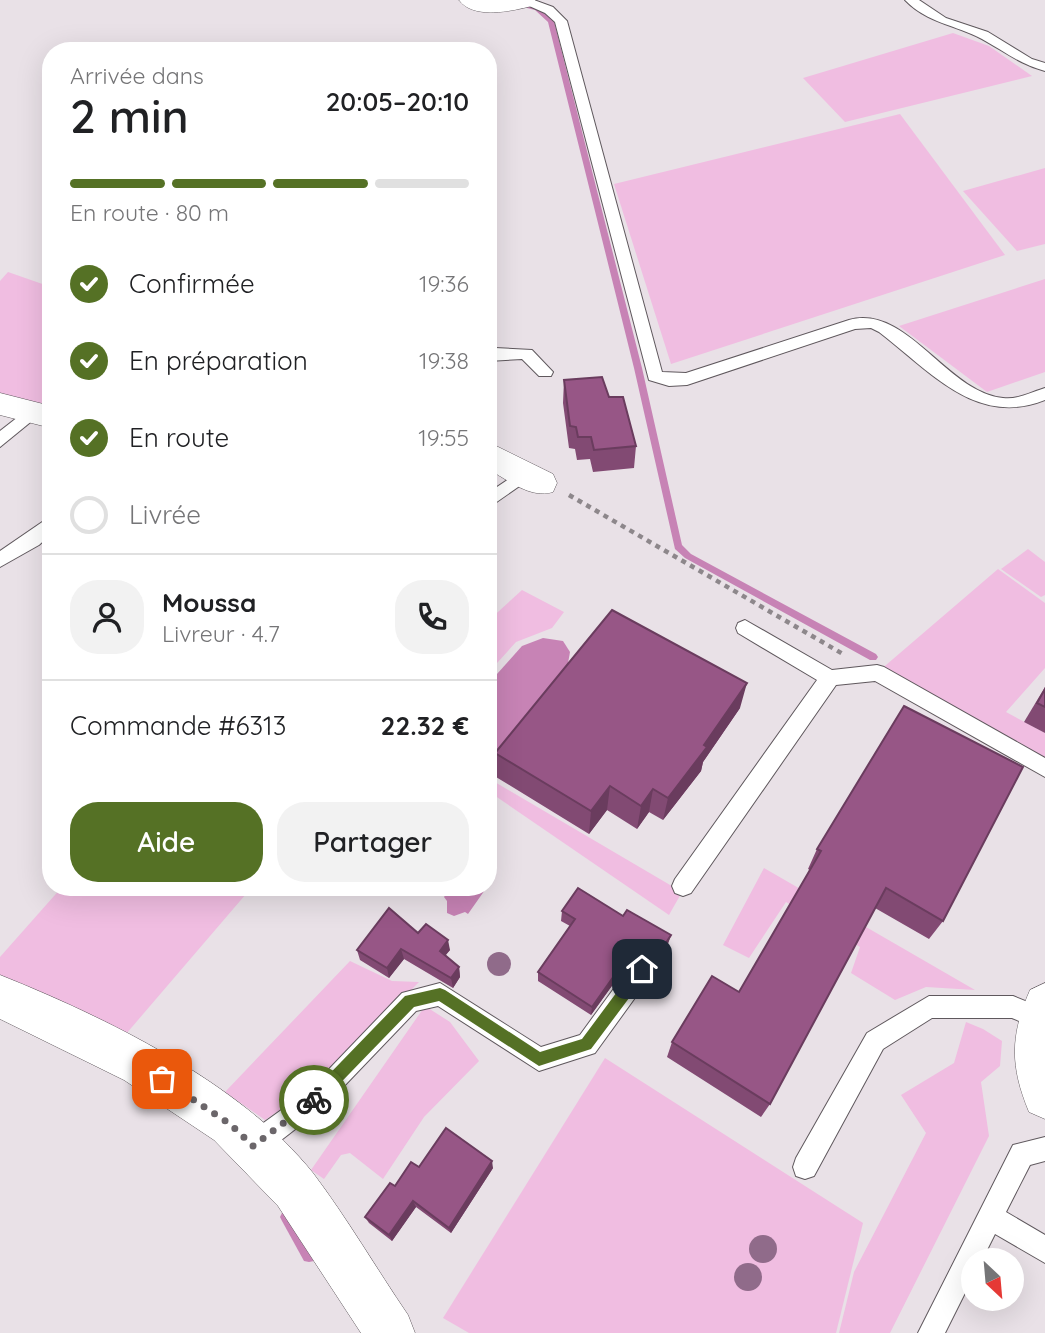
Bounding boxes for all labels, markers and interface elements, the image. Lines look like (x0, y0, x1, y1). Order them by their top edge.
text: Arrivée dans (70, 61, 204, 90)
text: 20:05–20:10 (326, 85, 469, 118)
text: 2 min (70, 87, 189, 145)
text: En route · 80 m (70, 198, 229, 227)
icon: check (70, 265, 108, 303)
text: Confirmée (129, 267, 255, 300)
text: 19:36 (419, 269, 469, 298)
icon: check (70, 342, 108, 380)
text: En préparation (129, 344, 308, 377)
text: 19:38 (419, 346, 469, 375)
icon: check (70, 419, 108, 457)
text: En route (129, 421, 229, 454)
text: 19:55 (418, 423, 469, 452)
text: Livrée (129, 498, 201, 531)
button: person (70, 580, 144, 654)
button: phone (395, 580, 469, 654)
text: Moussa (162, 586, 256, 619)
text: Livreur · 4.7 (162, 619, 280, 648)
text: Commande #6313 (70, 709, 286, 742)
text: 22.32 € (381, 709, 469, 742)
button: Aide (70, 802, 263, 882)
button: Partager (277, 802, 469, 882)
pin (612, 939, 672, 999)
icon: home (623, 950, 661, 988)
pin (132, 1049, 192, 1109)
icon: bag (143, 1060, 181, 1098)
courier (279, 1065, 349, 1135)
icon: bike (295, 1081, 333, 1119)
north arrow (961, 1248, 1024, 1311)
map controls (961, 1248, 1024, 1311)

